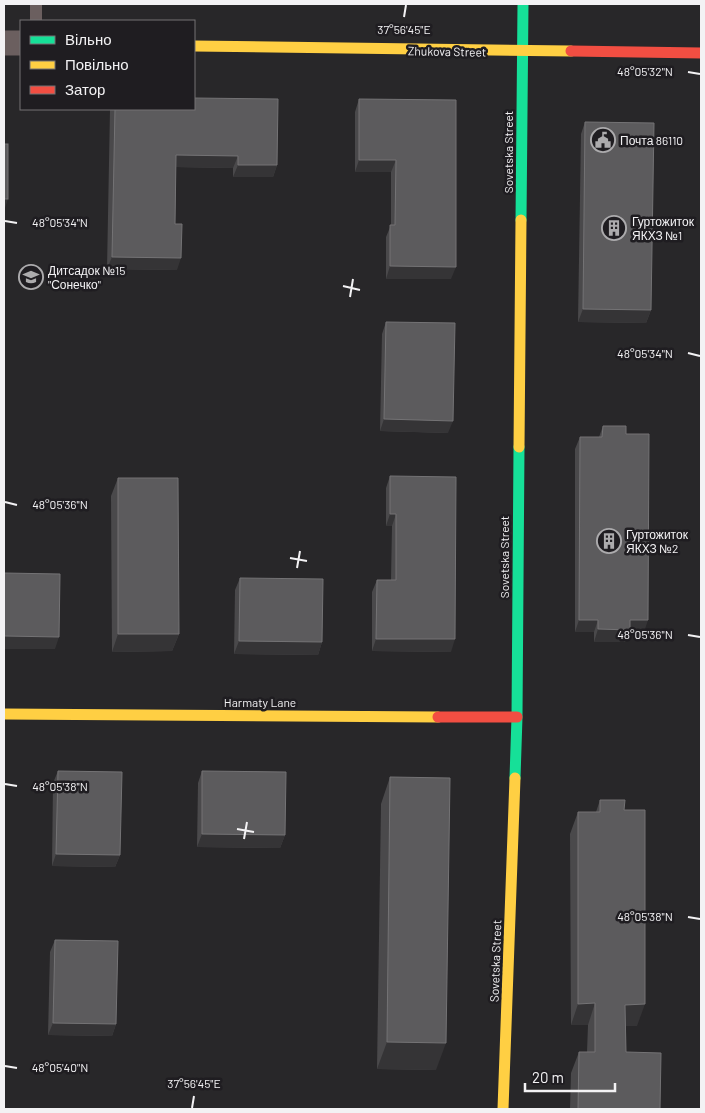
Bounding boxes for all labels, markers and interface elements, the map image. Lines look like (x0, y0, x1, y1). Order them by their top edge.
legend (20, 20, 195, 110)
text: 37°56'45"E (377, 22, 431, 36)
text: Вільно (65, 30, 112, 48)
street label: Zhukova Street (408, 43, 486, 59)
text: Повільно (65, 55, 129, 73)
text: 48°05'32"N (617, 64, 673, 78)
text: Затор (65, 80, 105, 98)
street label: Sovetska Street (501, 111, 515, 193)
public building icon: Почта 86110 (590, 127, 616, 153)
place label: Почта 86110 (620, 133, 683, 147)
place label: Гуртожиток ЯКХЗ №1 (632, 214, 695, 242)
text: 48°05'34"N (32, 215, 88, 229)
building icon: Гуртожиток ЯКХЗ №1 (601, 215, 627, 241)
place label: Дитсадок №15 "Сонечко" (48, 263, 125, 291)
school or university icon: Дитсадок №15 "Сонечко" (18, 264, 44, 290)
text: 48°05'34"N (617, 346, 673, 360)
text: 48°05'36"N (32, 497, 88, 511)
street label: Sovetska Street (497, 516, 511, 598)
place label: Гуртожиток ЯКХЗ №2 (626, 527, 689, 555)
building icon: Гуртожиток ЯКХЗ №2 (596, 528, 622, 554)
text: 48°05'36"N (617, 627, 673, 641)
street label: Harmaty Lane (224, 695, 296, 709)
text: 48°05'38"N (32, 779, 88, 793)
text: 48°05'38"N (617, 909, 673, 923)
street label: Sovetska Street (487, 920, 503, 1002)
text: 48°05'40"N (32, 1060, 88, 1074)
scale bar (525, 1060, 615, 1092)
text: 20 m (532, 1068, 564, 1086)
text: 37°56'45"E (167, 1076, 221, 1090)

